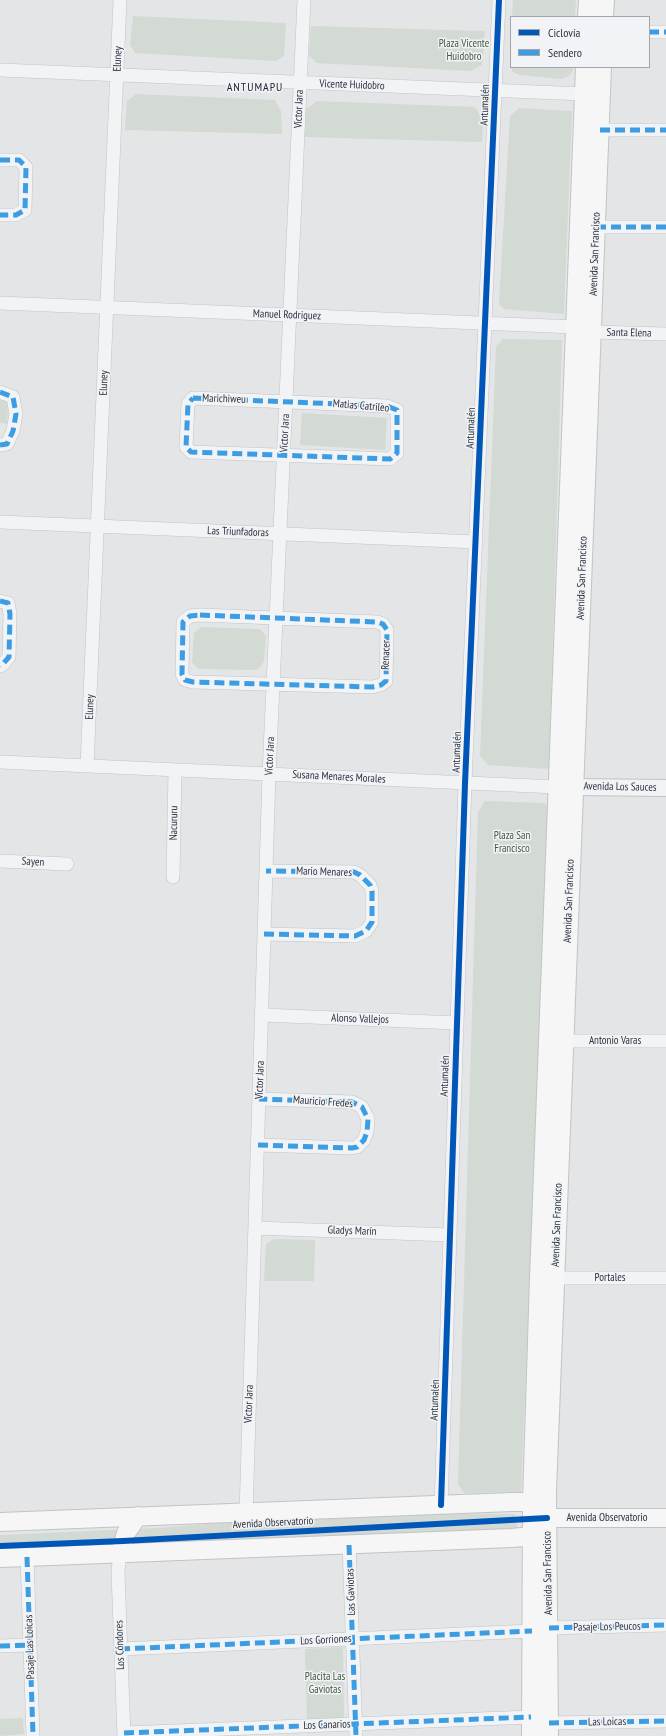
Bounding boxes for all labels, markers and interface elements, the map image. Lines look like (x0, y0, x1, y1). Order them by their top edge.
legend (510, 16, 650, 68)
text: Ciclovía (548, 25, 580, 40)
park label: Plaza Vicente Huidobro (439, 37, 489, 63)
text: Sendero (548, 45, 582, 60)
street label: Eluney (111, 46, 125, 72)
street label: Vicente Huidobro (319, 77, 385, 93)
district label: ANTUMAPU (227, 81, 283, 95)
street label: Antumalén (478, 84, 492, 126)
street label: Víctor Jara (292, 90, 306, 128)
street label: Avenida San Francisco (587, 212, 603, 296)
street label: Manuel Rodriguez (253, 307, 321, 323)
street label: Santa Elena (607, 326, 651, 340)
street label: Eluney (97, 370, 111, 396)
street label: Marichiweu (202, 392, 246, 406)
street label: Matias Catrileo (332, 397, 390, 415)
street label: Antumalén (464, 407, 478, 449)
street label: Víctor Jara (277, 413, 293, 453)
street label: Las Triunfadoras (207, 524, 269, 540)
street label: Avenida San Francisco (574, 536, 590, 620)
street label: Renacer (379, 640, 393, 670)
street label: Eluney (83, 694, 97, 720)
street label: Antumalén (450, 731, 464, 773)
street label: Víctor Jara (262, 736, 278, 776)
street label: Susana Menares Morales (292, 768, 386, 786)
street label: Avenida Los Sauces (583, 780, 657, 794)
street label: Nacururu (167, 806, 181, 840)
park label: Plaza San Francisco (494, 829, 530, 855)
street label: Sayen (21, 855, 45, 869)
street label: Avenida San Francisco (561, 859, 577, 943)
street label: Mario Menares (296, 864, 352, 880)
street label: Alonso Vallejos (331, 1011, 389, 1027)
street label: Antonio Varas (589, 1034, 641, 1048)
street label: Antumalén (438, 1055, 452, 1097)
street label: Víctor Jara (253, 1061, 267, 1099)
street label: Mauricio Fredes (293, 1093, 353, 1111)
street label: Avenida San Francisco (549, 1183, 565, 1267)
street label: Gladys Marín (327, 1224, 377, 1238)
street label: Portales (595, 1271, 625, 1285)
street label: Antumalén (428, 1379, 442, 1421)
street label: Víctor Jara (242, 1385, 256, 1423)
street label: Avenida Observatorio (567, 1511, 647, 1525)
street label: Avenida Observatorio (232, 1514, 314, 1532)
street label: Avenida San Francisco (541, 1531, 555, 1615)
street label: Las Gaviotas (344, 1568, 358, 1616)
street label: Pasaje Las Loicas (22, 1615, 38, 1679)
street label: Los Cóndores (113, 1620, 127, 1670)
street label: Pasaje Los Peucos (573, 1620, 641, 1634)
street label: Los Gorriones (300, 1632, 352, 1648)
park label: Placita Las Gaviotas (305, 1670, 345, 1696)
street label: Las Loicas (588, 1715, 626, 1729)
street label: Los Canarios (303, 1718, 351, 1732)

